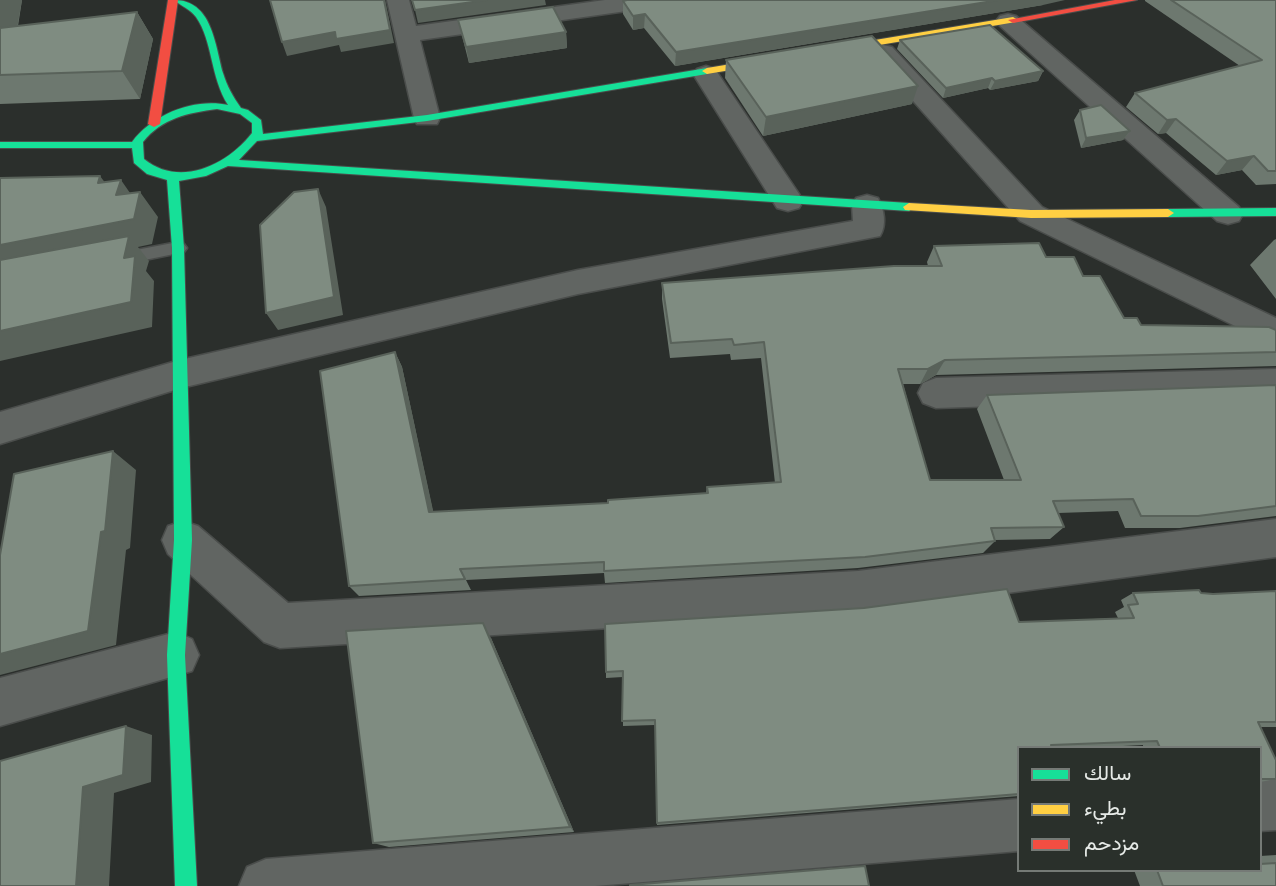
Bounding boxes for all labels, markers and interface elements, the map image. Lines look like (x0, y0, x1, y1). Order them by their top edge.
legend (1017, 746, 1262, 872)
text: سالك (1084, 759, 1131, 784)
text: بطيء (1084, 794, 1127, 819)
text: مزدحم (1084, 829, 1139, 854)

